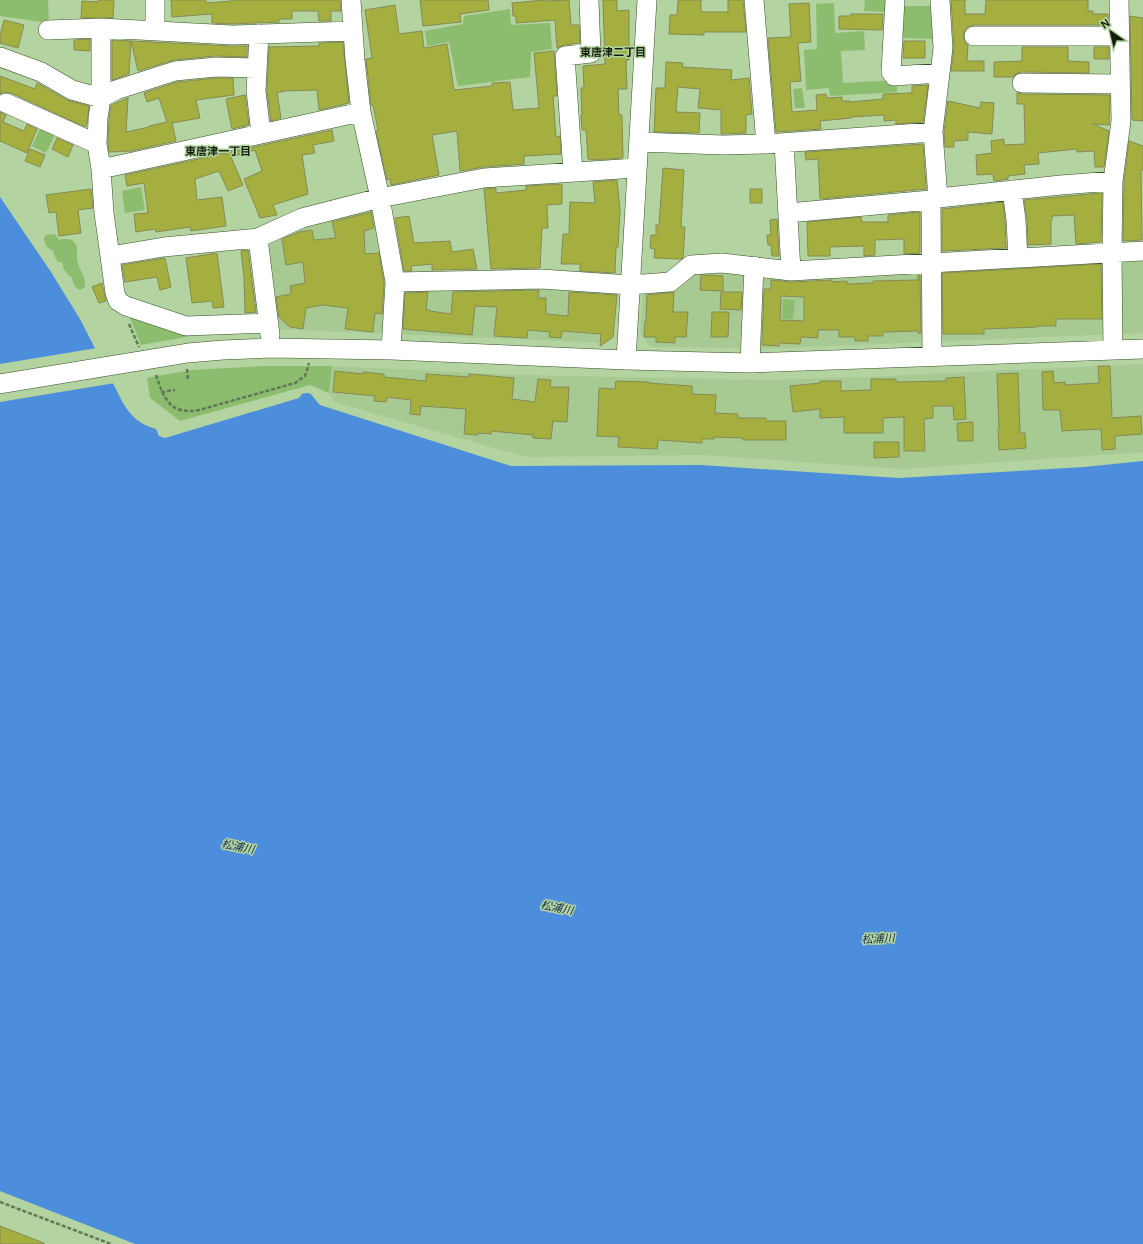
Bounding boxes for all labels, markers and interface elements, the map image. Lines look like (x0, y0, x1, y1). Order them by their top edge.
north arrow (1091, 12, 1131, 52)
text: N (1098, 15, 1113, 32)
district label: 東唐津二丁目 (580, 44, 646, 59)
district label: 東唐津一丁目 (185, 143, 251, 158)
water label: 松浦川 (220, 835, 257, 857)
water label: 松浦川 (539, 896, 576, 918)
water label: 松浦川 (861, 930, 896, 946)

